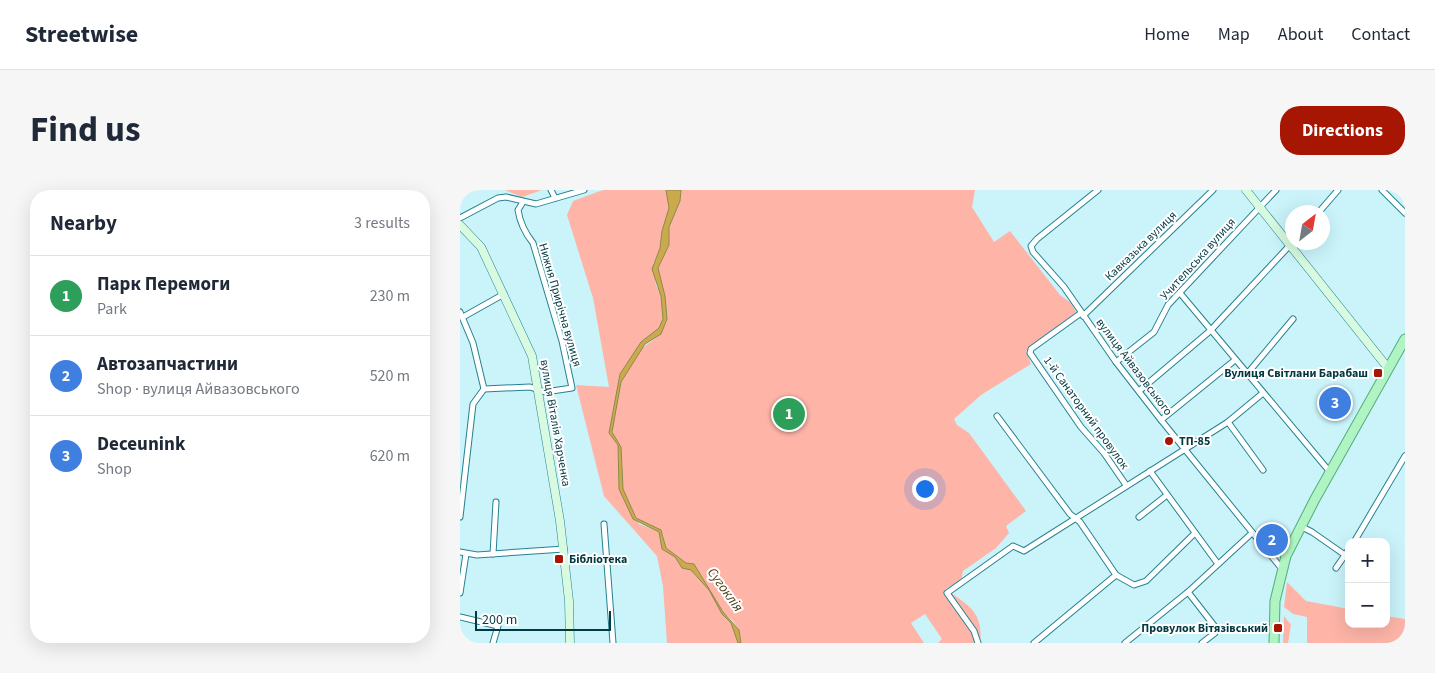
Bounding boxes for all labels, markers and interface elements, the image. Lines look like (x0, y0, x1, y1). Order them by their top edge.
text: Streetwise (25, 17, 138, 52)
text: Home (1144, 22, 1190, 47)
text: Map (1218, 22, 1250, 47)
text: About (1278, 22, 1323, 47)
text: Contact (1351, 22, 1410, 47)
text: Find us (30, 105, 140, 155)
button: Directions (1280, 106, 1405, 155)
north arrow (1285, 205, 1330, 250)
street label: Кавказька вулиця (1101, 207, 1181, 285)
text: Nearby (50, 208, 117, 238)
text: 3 results (354, 212, 410, 234)
street label: Учительська вулиця (1156, 214, 1240, 304)
street label: Нижня Прирічна вулиця (534, 241, 586, 369)
text: Парк Перемоги (97, 271, 230, 298)
text: 1 (62, 285, 70, 307)
text: 230 m (370, 285, 410, 307)
text: Park (97, 298, 127, 320)
street label: вулиця Айвазовського (1092, 315, 1176, 419)
text: Автозапчастини (97, 351, 238, 378)
street label: 1-й Санаторний провулок (1039, 353, 1133, 473)
street label: вулиця Віталія Харченка (535, 358, 575, 488)
text: 2 (62, 365, 70, 387)
text: 520 m (370, 365, 410, 387)
place label: Вулиця Світлани Барабаш (1224, 365, 1368, 382)
marker: Вулиця Світлани Барабаш (1372, 367, 1384, 379)
text: Shop · вулиця Айвазовського (97, 378, 300, 400)
pin: 3 (1319, 384, 1351, 422)
pin: 1 (773, 395, 805, 433)
text: Deceunink (97, 431, 185, 458)
place label: ТП-85 (1179, 433, 1210, 450)
marker: ТП-85 (1163, 435, 1175, 447)
text: 3 (62, 445, 70, 467)
text: 620 m (370, 445, 410, 467)
text: Shop (97, 458, 132, 480)
your location (912, 476, 938, 502)
pin: 2 (1256, 521, 1288, 559)
map controls (1345, 538, 1390, 628)
button: + (1345, 538, 1390, 583)
place label: Бібліотека (569, 551, 627, 568)
marker: Бібліотека (553, 553, 565, 565)
water label: Сугоклія (702, 564, 748, 616)
button: − (1345, 583, 1390, 628)
scale bar (475, 608, 611, 631)
text: 200 m (482, 610, 517, 630)
place label: Провулок Вітязівський (1141, 620, 1268, 637)
marker: Провулок Вітязівський (1272, 622, 1284, 634)

